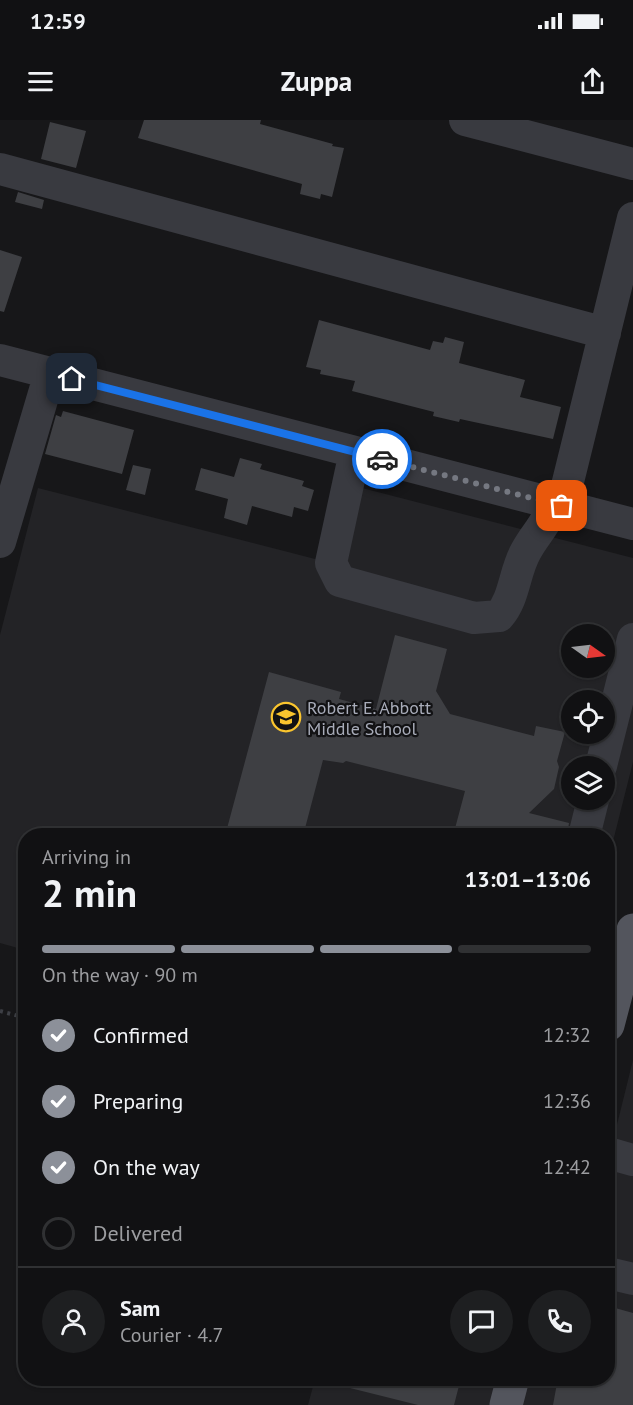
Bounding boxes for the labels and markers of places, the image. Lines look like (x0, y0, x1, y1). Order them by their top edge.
pin (46, 353, 97, 404)
pin (536, 480, 587, 531)
place label: Robert E. Abbott Middle School (307, 696, 431, 740)
school or university icon: Robert E. Abbott Middle School (270, 701, 302, 733)

